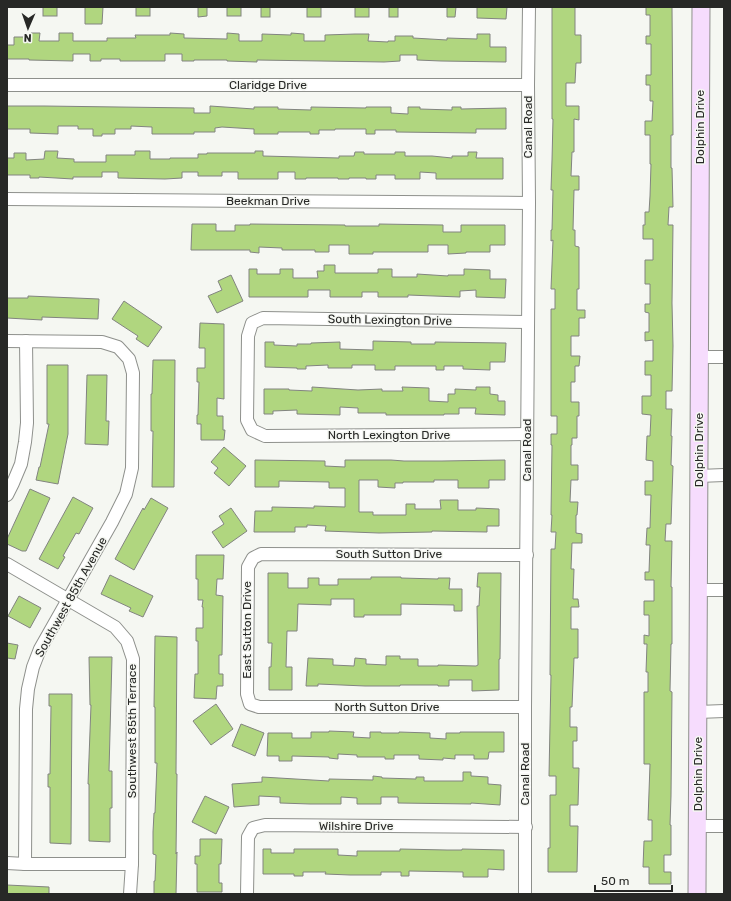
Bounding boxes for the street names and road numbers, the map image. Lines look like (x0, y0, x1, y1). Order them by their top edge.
street label: Claridge Drive (229, 78, 307, 92)
street label: Dolphin Drive (693, 89, 707, 164)
street label: Canal Road (521, 96, 535, 158)
street label: Beekman Drive (226, 194, 310, 208)
street label: South Lexington Drive (328, 312, 452, 328)
street label: Dolphin Drive (692, 412, 706, 487)
street label: Canal Road (520, 419, 534, 481)
street label: North Lexington Drive (328, 428, 450, 442)
street label: Southwest 85th Avenue (32, 534, 110, 659)
street label: South Sutton Drive (336, 547, 443, 561)
street label: East Sutton Drive (240, 581, 254, 679)
street label: Southwest 85th Terrace (125, 664, 139, 798)
street label: North Sutton Drive (335, 700, 440, 714)
street label: Dolphin Drive (691, 736, 705, 811)
street label: Canal Road (518, 743, 532, 805)
street label: Wilshire Drive (319, 819, 394, 833)

